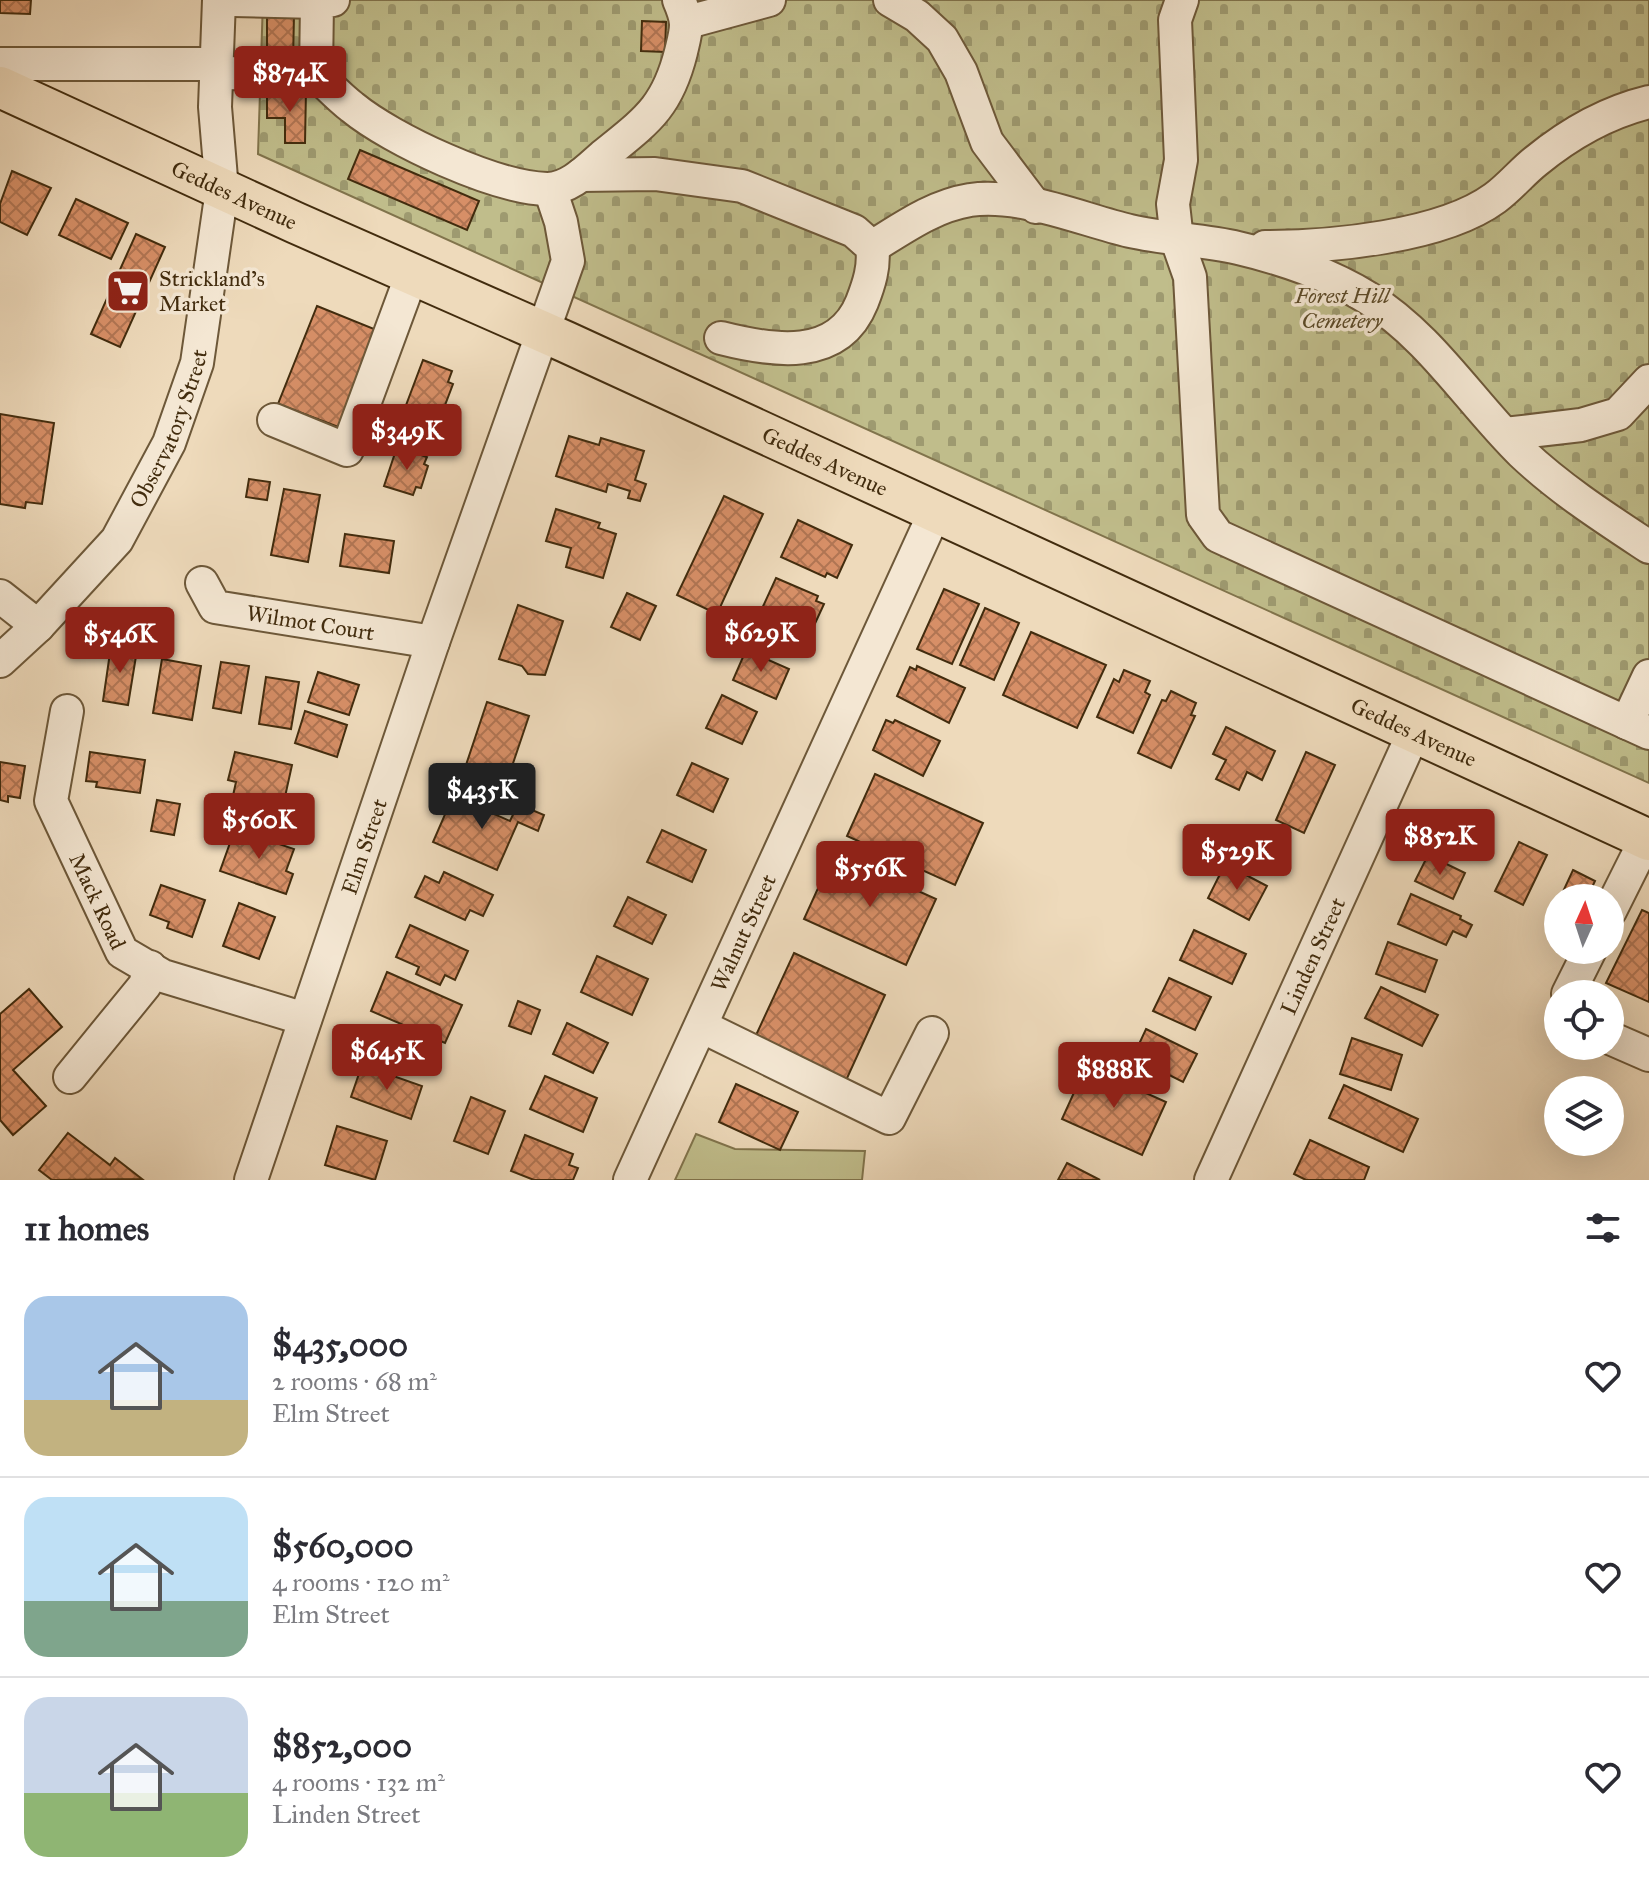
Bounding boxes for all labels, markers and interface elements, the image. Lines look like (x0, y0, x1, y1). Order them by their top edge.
pin: $874K (234, 46, 346, 114)
text: $874K (252, 56, 328, 88)
street label: Geddes Avenue (167, 155, 301, 236)
place label: Strickland's Market (159, 265, 265, 317)
supermarket icon: Strickland's Market (104, 267, 152, 315)
park label: Forest Hill Cemetery (1294, 282, 1391, 334)
street label: Observatory Street (124, 347, 213, 513)
pin: $349K (351, 404, 463, 472)
text: $349K (371, 414, 443, 446)
street label: Geddes Avenue (758, 421, 892, 502)
street label: Wilmot Court (244, 599, 377, 646)
pin: $629K (705, 606, 817, 674)
pin: $546K (64, 607, 176, 675)
text: $629K (724, 616, 798, 648)
text: $546K (83, 617, 157, 649)
street label: Geddes Avenue (1346, 692, 1481, 773)
pin: $435K (426, 763, 538, 831)
text: $435K (446, 773, 518, 805)
pin: $560K (203, 793, 315, 861)
street label: Elm Street (336, 795, 393, 898)
text: $560K (222, 803, 296, 835)
pin: $852K (1384, 809, 1496, 877)
text: $852K (1404, 819, 1476, 851)
pin: $529K (1181, 824, 1293, 892)
text: $529K (1201, 834, 1273, 866)
pin: $556K (814, 841, 926, 909)
street label: Mack Road (63, 849, 132, 954)
text: $556K (834, 851, 906, 883)
street label: Walnut Street (705, 870, 782, 996)
north arrow (1544, 884, 1624, 964)
map controls (1544, 884, 1624, 1156)
street label: Linden Street (1275, 893, 1351, 1019)
button: locate (1544, 980, 1624, 1060)
pin: $645K (331, 1024, 443, 1092)
text: $645K (350, 1034, 424, 1066)
pin: $888K (1058, 1042, 1170, 1110)
text: $888K (1076, 1052, 1152, 1084)
button: layers (1544, 1076, 1624, 1156)
icon: filters (1581, 1206, 1625, 1250)
text: 11 homes (24, 1208, 149, 1249)
text: $435,000 (272, 1324, 408, 1365)
icon: home (88, 1328, 184, 1424)
icon: heart (1581, 1354, 1625, 1398)
text: 2 rooms · 68 m² (272, 1365, 437, 1397)
text: Elm Street (272, 1397, 390, 1429)
text: $560,000 (272, 1525, 414, 1566)
icon: home (88, 1529, 184, 1625)
icon: heart (1581, 1555, 1625, 1599)
text: 4 rooms · 120 m² (272, 1566, 450, 1598)
text: Elm Street (272, 1598, 390, 1630)
text: $852,000 (272, 1725, 412, 1766)
icon: home (88, 1729, 184, 1825)
icon: heart (1581, 1755, 1625, 1799)
text: 4 rooms · 132 m² (272, 1766, 445, 1798)
text: Linden Street (272, 1798, 421, 1830)

